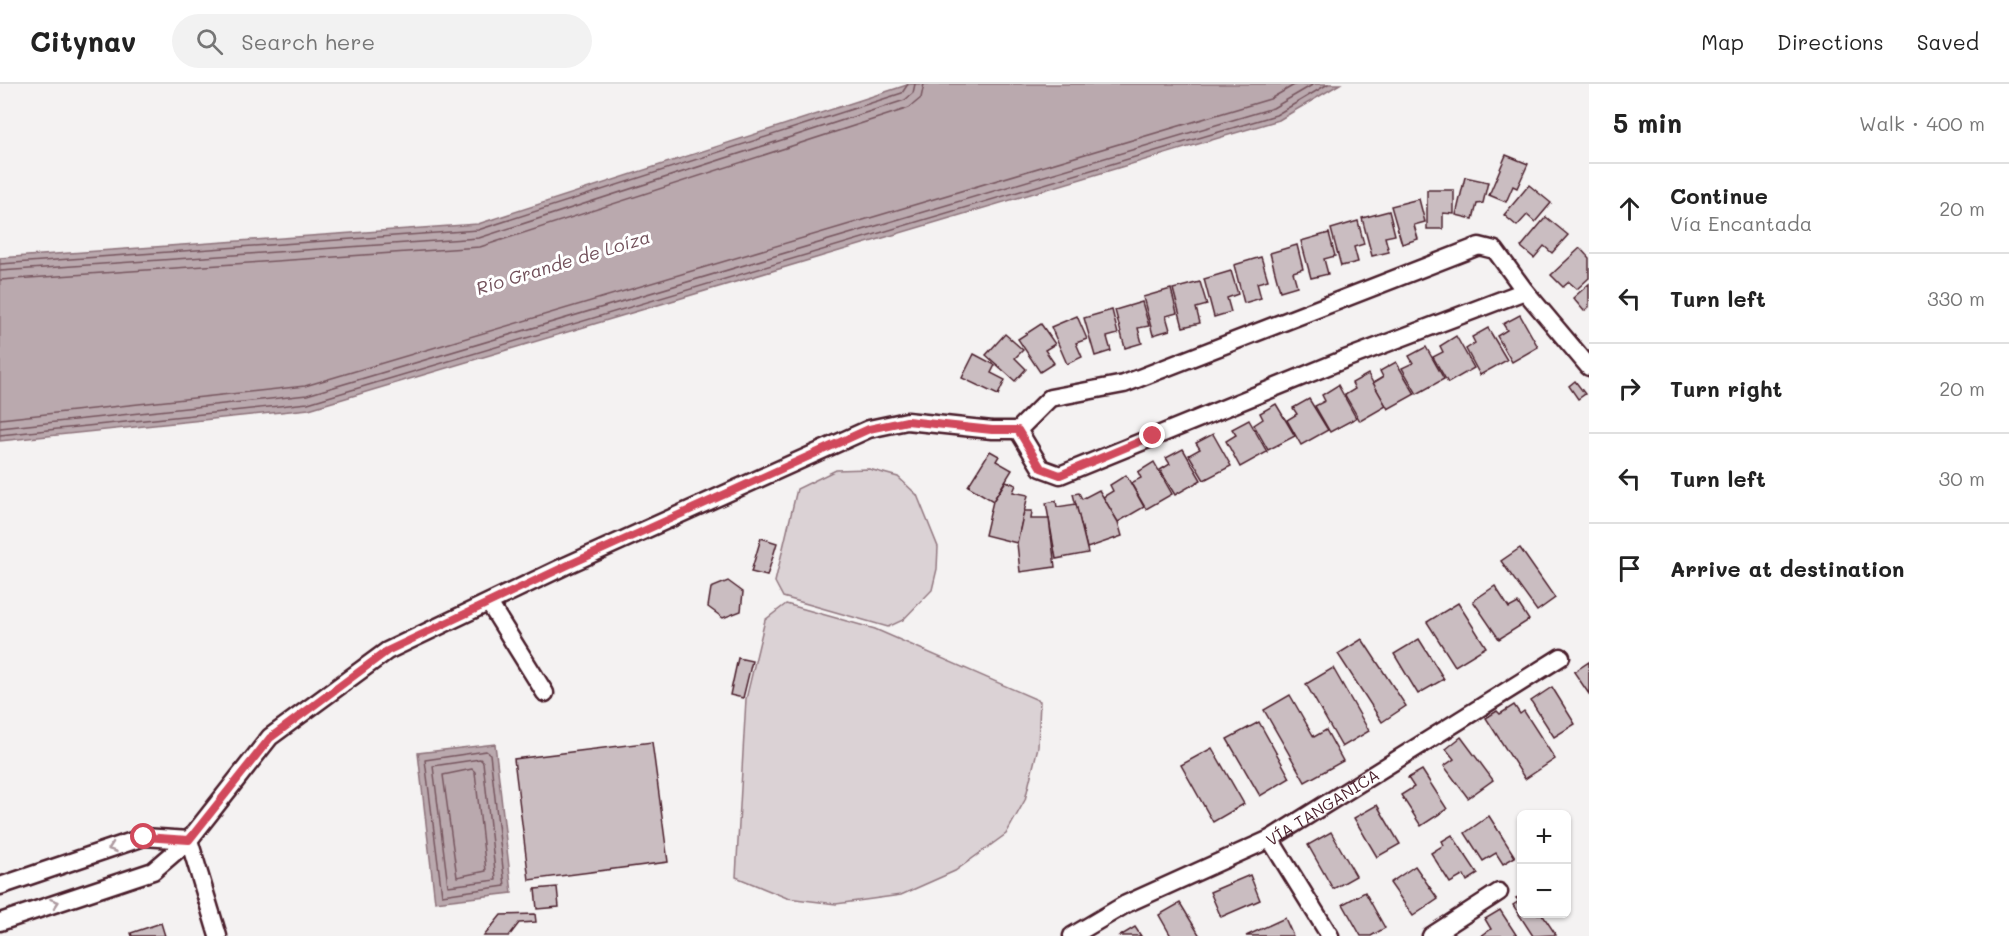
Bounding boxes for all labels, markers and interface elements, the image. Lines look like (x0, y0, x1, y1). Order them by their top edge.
search box (172, 14, 592, 68)
text: Citynav (30, 23, 136, 59)
icon: search (193, 25, 226, 58)
text: Search here (241, 27, 375, 56)
text: Map (1701, 28, 1744, 55)
text: Directions (1777, 28, 1884, 55)
text: Saved (1917, 28, 1979, 55)
text: 5 min (1613, 106, 1682, 140)
text: Walk · 400 m (1859, 110, 1985, 136)
text: Continue (1670, 181, 1768, 210)
icon: ahead (1613, 192, 1646, 225)
text: 20 m (1939, 195, 1985, 221)
text: Vía Encantada (1670, 210, 1812, 236)
water label: Río Grande de Loíza (473, 224, 653, 300)
icon: left (1613, 282, 1646, 315)
text: Turn left (1670, 284, 1766, 313)
text: 330 m (1927, 285, 1985, 311)
icon: right (1613, 372, 1646, 405)
text: Turn right (1670, 374, 1782, 403)
text: 20 m (1939, 375, 1985, 401)
route end (1139, 422, 1165, 448)
icon: left (1613, 462, 1646, 495)
text: Turn left (1670, 464, 1766, 493)
text: 30 m (1939, 465, 1985, 491)
icon: arrive (1613, 552, 1646, 585)
text: Arrive at destination (1670, 554, 1905, 583)
street label: VÍA TANGANICA (1261, 763, 1382, 850)
map controls (1517, 810, 1571, 918)
button: + (1517, 810, 1571, 864)
route start (130, 823, 156, 849)
one-way arrow (107, 840, 118, 853)
button: − (1517, 864, 1571, 918)
one-way arrow (49, 898, 60, 911)

